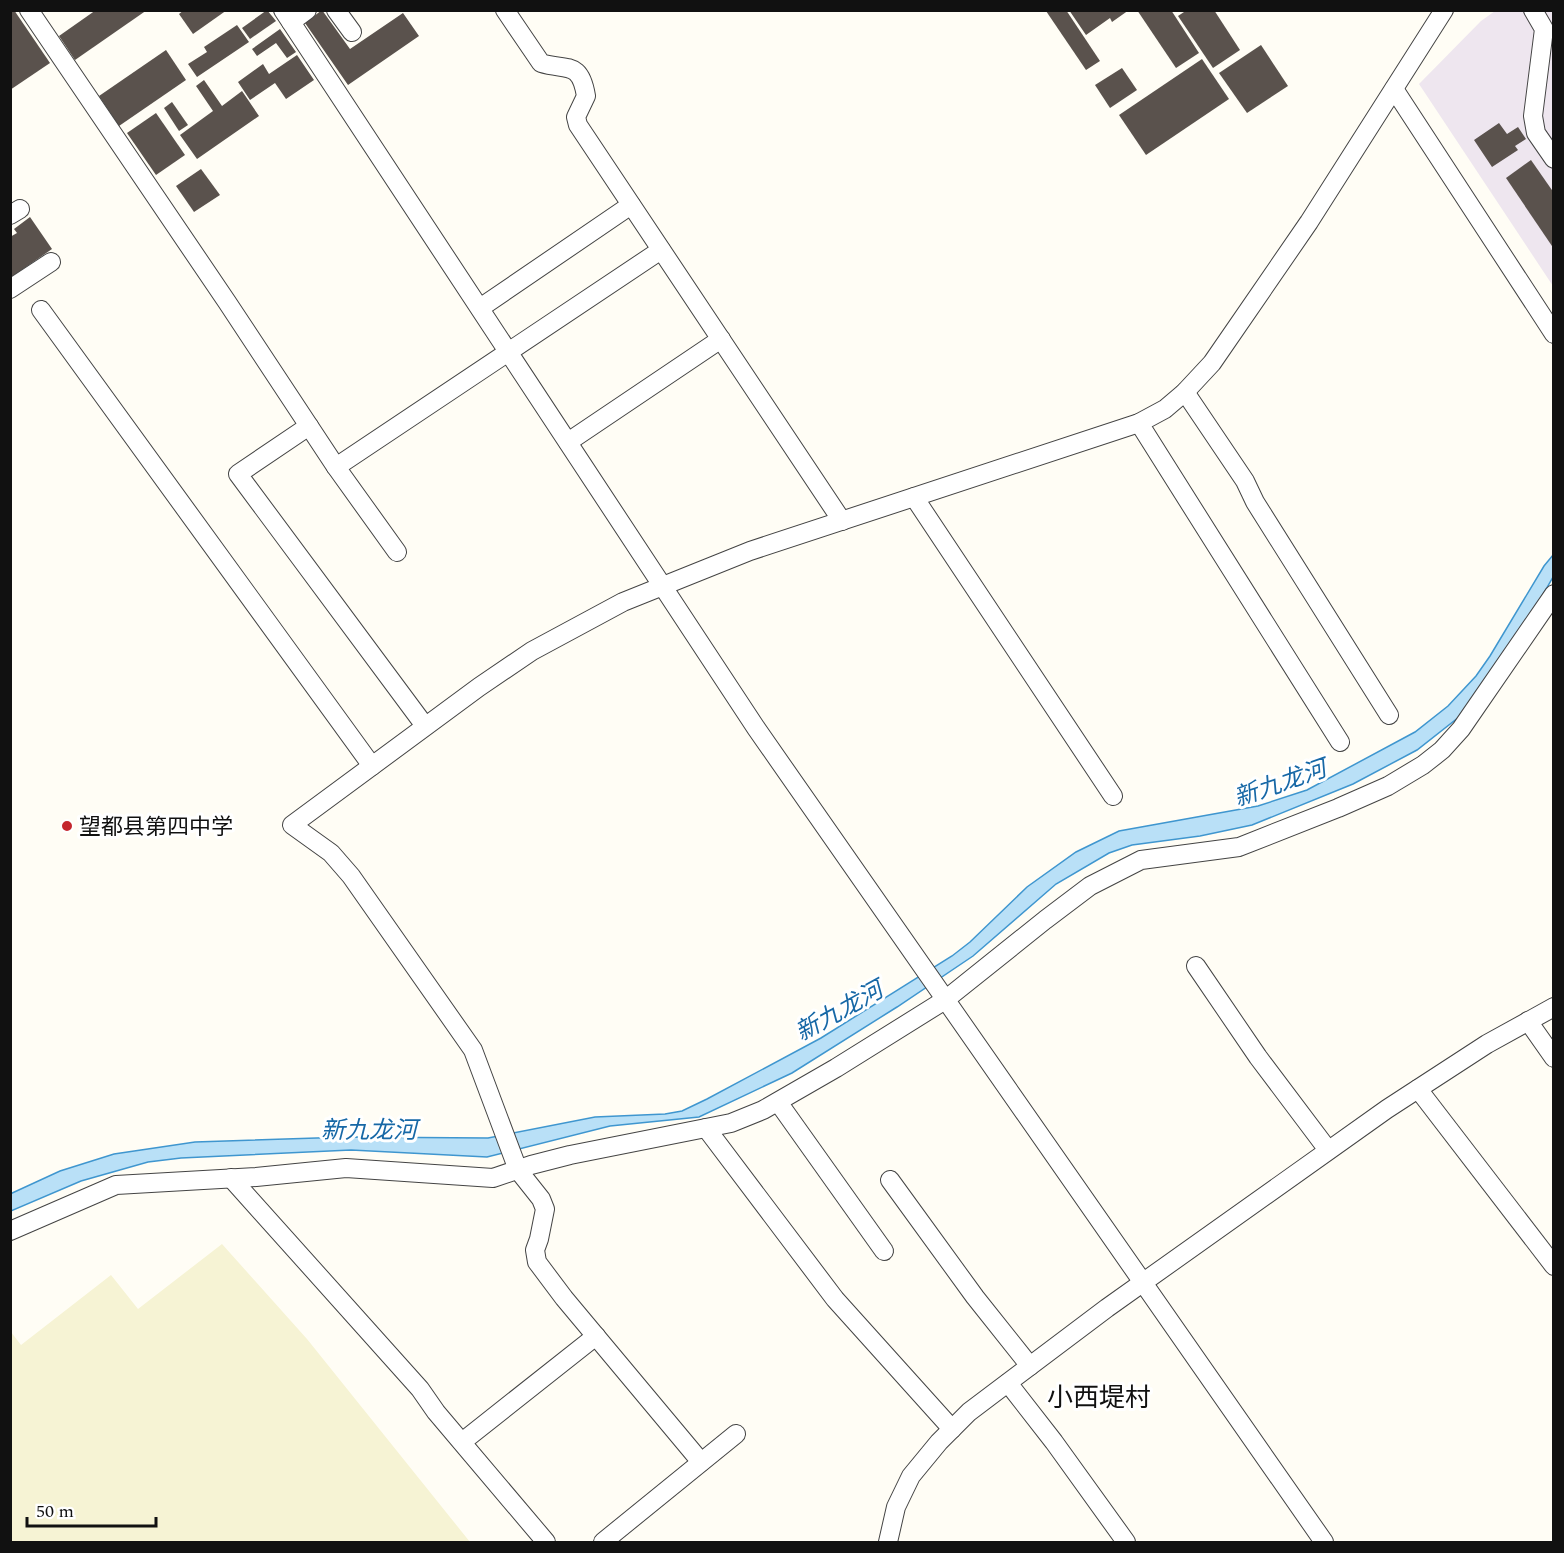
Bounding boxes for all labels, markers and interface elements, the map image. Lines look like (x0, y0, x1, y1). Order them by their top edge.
water label: 新九龙河 (1229, 750, 1335, 817)
place label: 望都县第四中学 (79, 811, 233, 844)
marker: 望都县第四中学 (60, 819, 74, 833)
water label: 新九龙河 (789, 971, 894, 1051)
water label: 新九龙河 (321, 1113, 421, 1149)
district label: 小西堤村 (1047, 1378, 1151, 1418)
scale bar (27, 1490, 156, 1528)
text: 50 m (36, 1498, 74, 1525)

